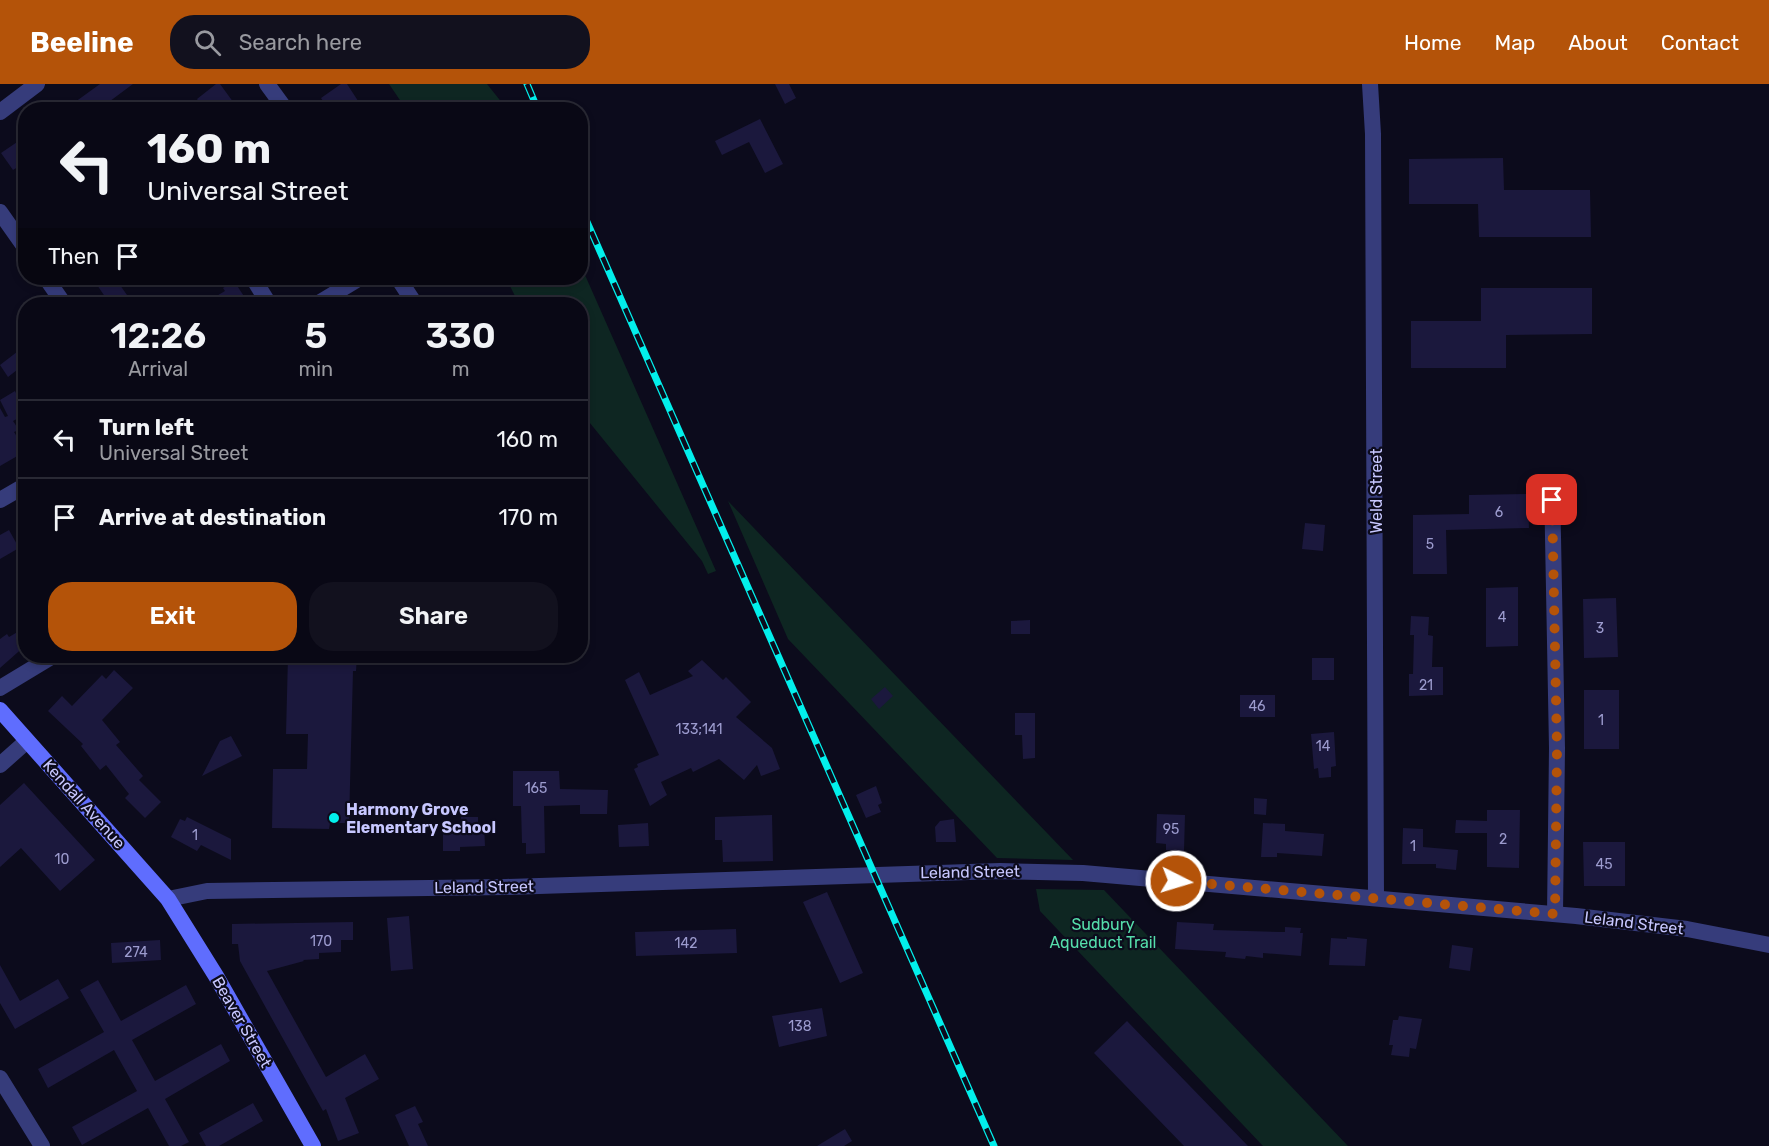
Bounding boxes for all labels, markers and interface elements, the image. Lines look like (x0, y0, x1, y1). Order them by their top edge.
search box (170, 15, 590, 69)
text: Beeline (30, 26, 134, 59)
icon: search (191, 26, 224, 59)
text: Search here (239, 29, 362, 56)
text: Home (1404, 30, 1461, 55)
text: Map (1494, 30, 1535, 55)
text: About (1568, 30, 1628, 55)
text: Contact (1661, 30, 1739, 55)
text: 160 m (147, 124, 271, 174)
icon: left (48, 126, 126, 204)
text: Universal Street (147, 175, 349, 207)
icon: arrive (111, 240, 144, 273)
text: Then (48, 243, 99, 270)
text: 12:26 (110, 314, 206, 357)
text: 5 (304, 314, 327, 357)
text: 330 (425, 314, 496, 357)
text: Arrival (128, 357, 188, 381)
text: min (298, 357, 333, 381)
text: m (452, 357, 469, 381)
text: Turn left (99, 414, 194, 441)
icon: left (48, 423, 81, 456)
text: 160 m (496, 426, 558, 453)
text: Universal Street (99, 441, 248, 465)
street label: Weld Street (1367, 448, 1386, 534)
pin (1526, 474, 1577, 525)
icon: arrive (1535, 483, 1568, 516)
icon: arrive (48, 501, 81, 534)
text: Arrive at destination (99, 504, 326, 531)
text: 170 m (498, 504, 558, 531)
house number: 6 (1495, 504, 1503, 521)
house number: 5 (1426, 536, 1434, 553)
button: Exit (48, 582, 297, 651)
button: Share (309, 582, 558, 651)
house number: 4 (1498, 609, 1507, 626)
house number: 3 (1596, 620, 1604, 637)
house number: 21 (1419, 677, 1433, 694)
house number: 46 (1248, 698, 1266, 715)
house number: 1 (1598, 712, 1604, 729)
house number: 133;141 (675, 721, 723, 738)
house number: 14 (1316, 738, 1331, 755)
street label: Kendall Avenue (39, 755, 129, 853)
house number: 165 (525, 780, 547, 797)
place label: Harmony Grove Elementary School (346, 800, 496, 837)
marker: Harmony Grove Elementary School (327, 811, 341, 825)
house number: 95 (1163, 821, 1179, 838)
house number: 1 (192, 827, 198, 844)
house number: 2 (1499, 831, 1507, 848)
house number: 1 (1410, 838, 1416, 855)
position arrow (1144, 849, 1208, 913)
house number: 10 (55, 851, 70, 868)
house number: 45 (1595, 856, 1613, 873)
street label: Leland Street (920, 862, 1020, 882)
street label: Leland Street (434, 877, 534, 897)
street label: Leland Street (1583, 907, 1685, 939)
park label: Sudbury Aqueduct Trail (1049, 915, 1157, 952)
house number: 170 (310, 933, 332, 950)
house number: 142 (675, 935, 697, 952)
house number: 274 (124, 944, 148, 961)
street label: Beaver Street (208, 973, 276, 1071)
house number: 138 (788, 1018, 812, 1035)

